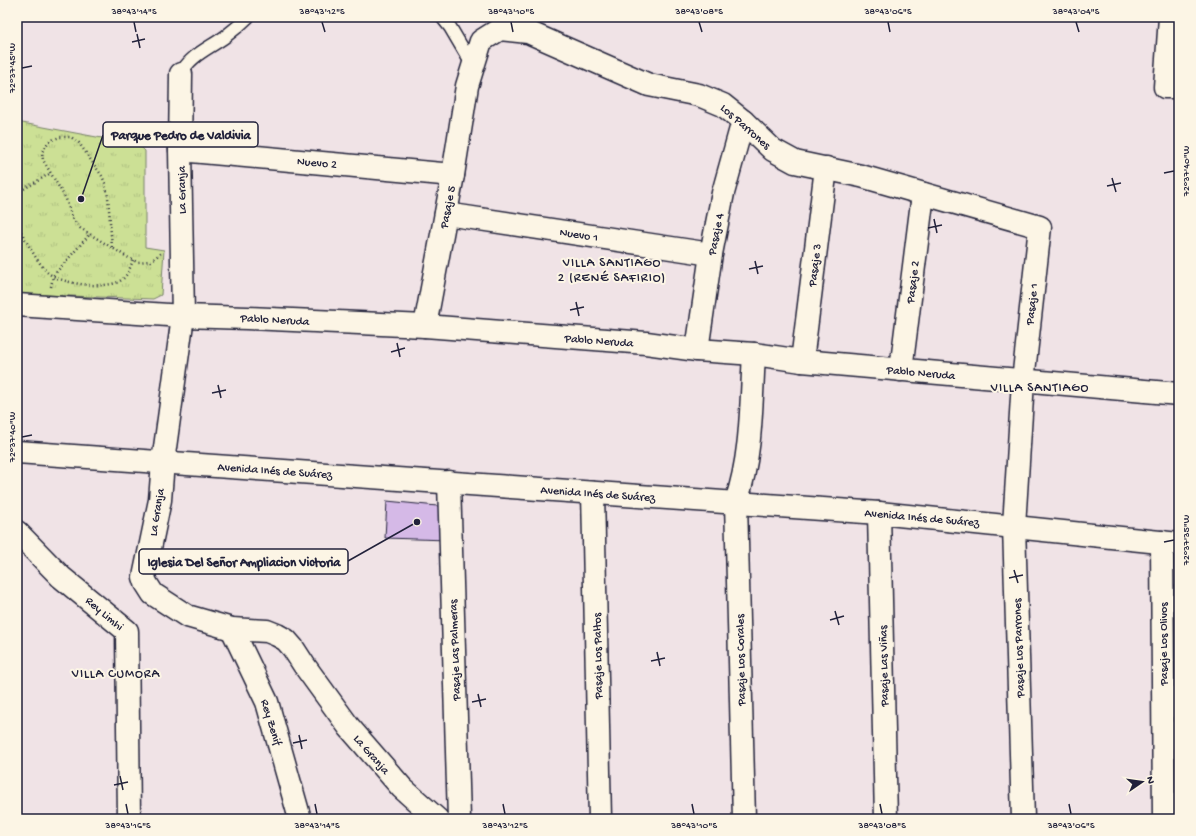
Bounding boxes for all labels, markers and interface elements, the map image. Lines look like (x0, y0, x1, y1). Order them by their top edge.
text: 38°43'14"S (110, 6, 157, 18)
text: 38°43'12"S (298, 6, 345, 18)
text: 38°43'10"S (487, 6, 534, 18)
text: 38°43'08"S (674, 6, 723, 18)
text: 38°43'06"S (863, 6, 912, 18)
text: 38°43'04"S (1052, 6, 1100, 18)
text: 72°37'45"W (7, 42, 19, 94)
street label: Los Parrones (717, 102, 773, 154)
callout: Parque Pedro de Valdivia (103, 122, 258, 147)
text: Parque Pedro de Valdivia (110, 129, 252, 144)
text: 72°37'40"W (1181, 145, 1193, 197)
street label: Nuevo 2 (296, 155, 337, 173)
street label: La Granja (176, 165, 190, 214)
street label: Pasaje 5 (438, 185, 460, 231)
street label: Pasaje 4 (706, 212, 728, 258)
street label: Nuevo 1 (558, 226, 599, 246)
street label: Pasaje 3 (806, 243, 826, 288)
district label: VILLA SANTIAGO 2 (RENÉ SAFIRIO) (558, 256, 666, 286)
street label: Pasaje 2 (904, 260, 924, 305)
street label: Pasaje 1 (1024, 283, 1042, 327)
street label: Pablo Neruda (239, 312, 310, 330)
street label: Pablo Neruda (563, 333, 634, 351)
street label: Pablo Neruda (885, 364, 956, 384)
district label: VILLA SANTIAGO (990, 381, 1089, 396)
text: 72°37'40"W (7, 411, 19, 463)
street label: Avenida Inés de Suárez (217, 461, 333, 483)
street label: Avenida Inés de Suárez (540, 484, 656, 506)
street label: La Granja (147, 487, 169, 537)
street label: Avenida Inés de Suárez (864, 507, 980, 531)
text: 72°37'35"W (1181, 514, 1193, 566)
callout: Iglesia Del Señor Ampliacion Victoria (139, 549, 348, 574)
text: Iglesia Del Señor Ampliacion Victoria (147, 556, 341, 572)
street label: Rey Limhi (82, 594, 126, 635)
street label: Pasaje Los Parrones (1011, 598, 1029, 699)
street label: Pasaje Las Palmeras (447, 599, 465, 702)
street label: Pasaje Los Olivos (1158, 602, 1172, 687)
street label: Pasaje Los Paltos (591, 612, 607, 700)
street label: Pasaje Los Corales (734, 613, 750, 707)
street label: Pasaje Las Viñas (877, 625, 893, 708)
district label: VILLA CUMORA (71, 667, 161, 682)
street label: Rey Zenif (256, 698, 284, 748)
street label: La Granja (349, 733, 392, 778)
north arrow (1122, 762, 1162, 802)
text: N (1143, 775, 1156, 785)
text: 38°43'16"S (104, 820, 151, 832)
text: 38°43'14"S (293, 820, 340, 832)
text: 38°43'12"S (481, 820, 528, 832)
text: 38°43'10"S (670, 820, 717, 832)
text: 38°43'08"S (857, 820, 906, 832)
text: 38°43'06"S (1046, 820, 1095, 832)

